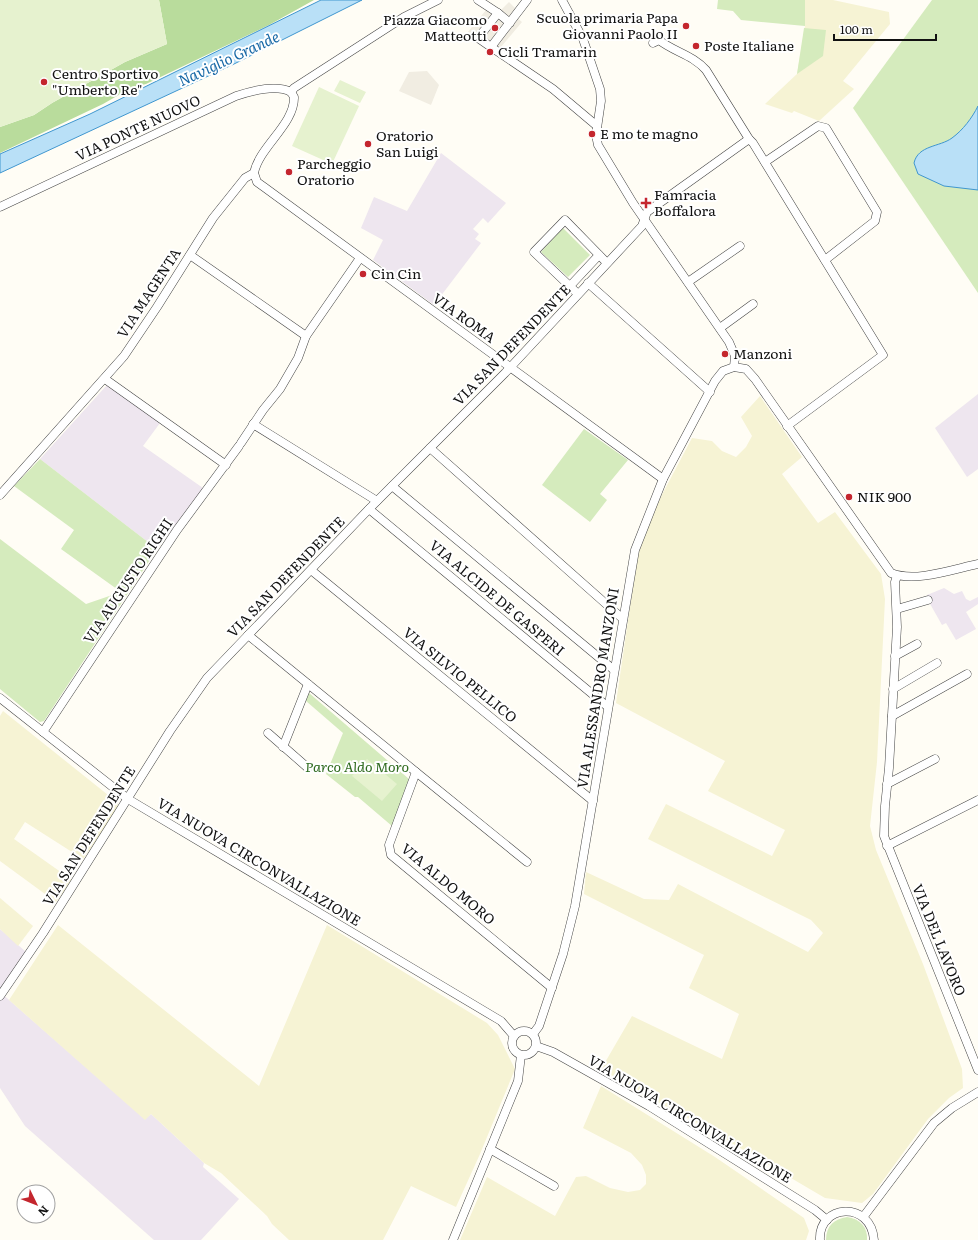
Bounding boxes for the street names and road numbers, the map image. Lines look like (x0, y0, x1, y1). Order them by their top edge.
street label: VIA PONTE NUOVO (72, 89, 203, 165)
street label: VIA MAGENTA (112, 243, 185, 341)
street label: VIA SAN DEFENDENTE (448, 279, 575, 409)
street label: VIA ROMA (429, 287, 501, 347)
street label: VIA SAN DEFENDENTE (222, 511, 349, 641)
street label: VIA AUGUSTO RIGHI (78, 514, 177, 647)
street label: VIA ALCIDE DE GASPERI (426, 535, 570, 660)
street label: VIA ALESSANDRO MANZONI (571, 586, 623, 790)
street label: VIA SILVIO PELLICO (399, 622, 522, 727)
street label: VIA SAN DEFENDENTE (37, 762, 139, 909)
street label: VIA NUOVA CIRCONVALLAZIONE (154, 792, 365, 930)
street label: VIA ALDO MORO (397, 838, 500, 929)
street label: VIA DEL LAVORO (908, 881, 971, 999)
street label: VIA NUOVA CIRCONVALLAZIONE (585, 1049, 796, 1187)

